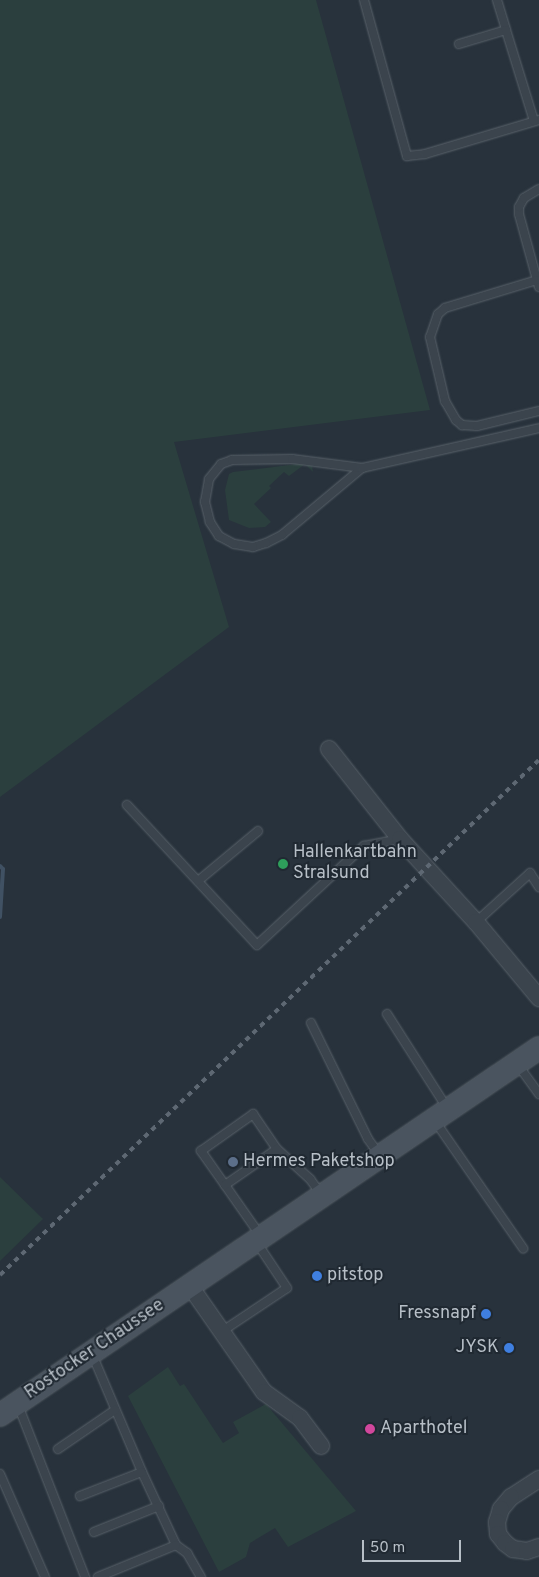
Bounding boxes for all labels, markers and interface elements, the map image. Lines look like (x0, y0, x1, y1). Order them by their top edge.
place label: Hallenkartbahn Stralsund (293, 843, 417, 886)
marker: Hallenkartbahn Stralsund (277, 858, 289, 870)
place label: Hermes Paketshop (243, 1151, 395, 1173)
marker: Hermes Paketshop (227, 1156, 239, 1168)
place label: pitstop (327, 1265, 383, 1287)
marker: pitstop (311, 1270, 323, 1282)
street label: Rostocker Chaussee (21, 1295, 169, 1405)
place label: Fressnapf (398, 1303, 476, 1325)
marker: Fressnapf (480, 1308, 492, 1320)
place label: JYSK (455, 1337, 499, 1359)
marker: JYSK (503, 1342, 515, 1354)
place label: Aparthotel (380, 1418, 467, 1440)
marker: Aparthotel (364, 1423, 376, 1435)
scale bar (364, 1530, 463, 1562)
text: 50 m (370, 1539, 405, 1558)

